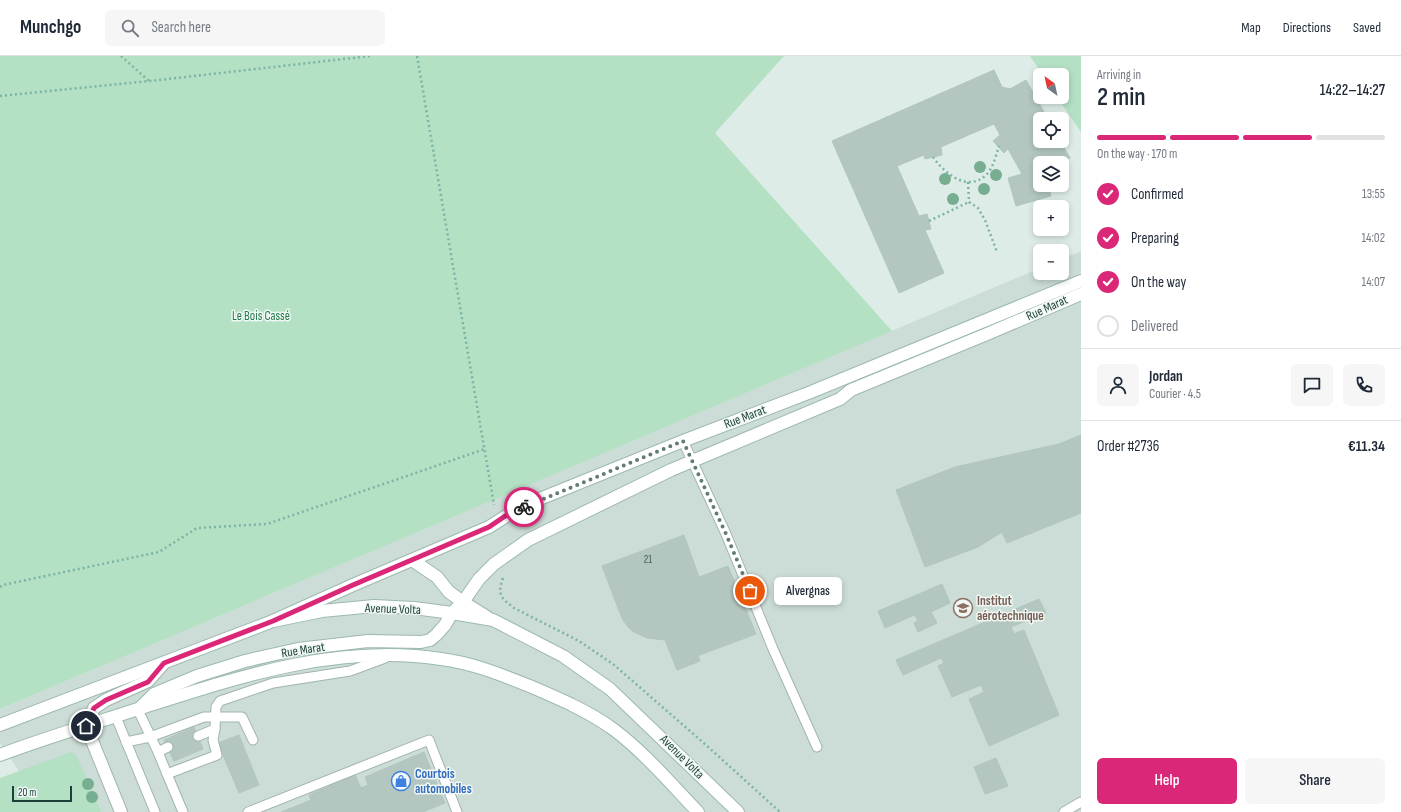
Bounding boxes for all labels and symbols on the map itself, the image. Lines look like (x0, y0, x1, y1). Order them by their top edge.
north arrow (1033, 68, 1069, 104)
street label: Rue Marat (1024, 292, 1070, 324)
park label: Le Bois Cassé (232, 308, 290, 324)
street label: Rue Marat (722, 402, 768, 432)
courier (504, 487, 544, 527)
house number: 21 (644, 553, 652, 566)
pin (733, 574, 767, 608)
callout: Alvergnas (774, 577, 842, 605)
place label: Institut aérotechnique (977, 593, 1044, 624)
school or university icon: Institut aérotechnique (952, 597, 974, 619)
street label: Avenue Volta (364, 600, 421, 618)
street label: Rue Marat (280, 639, 326, 661)
pin (69, 709, 103, 743)
street label: Avenue Volta (656, 731, 707, 782)
place label: Courtois automobiles (415, 766, 472, 797)
shop icon: Courtois automobiles (390, 770, 412, 792)
scale bar (12, 784, 72, 803)

